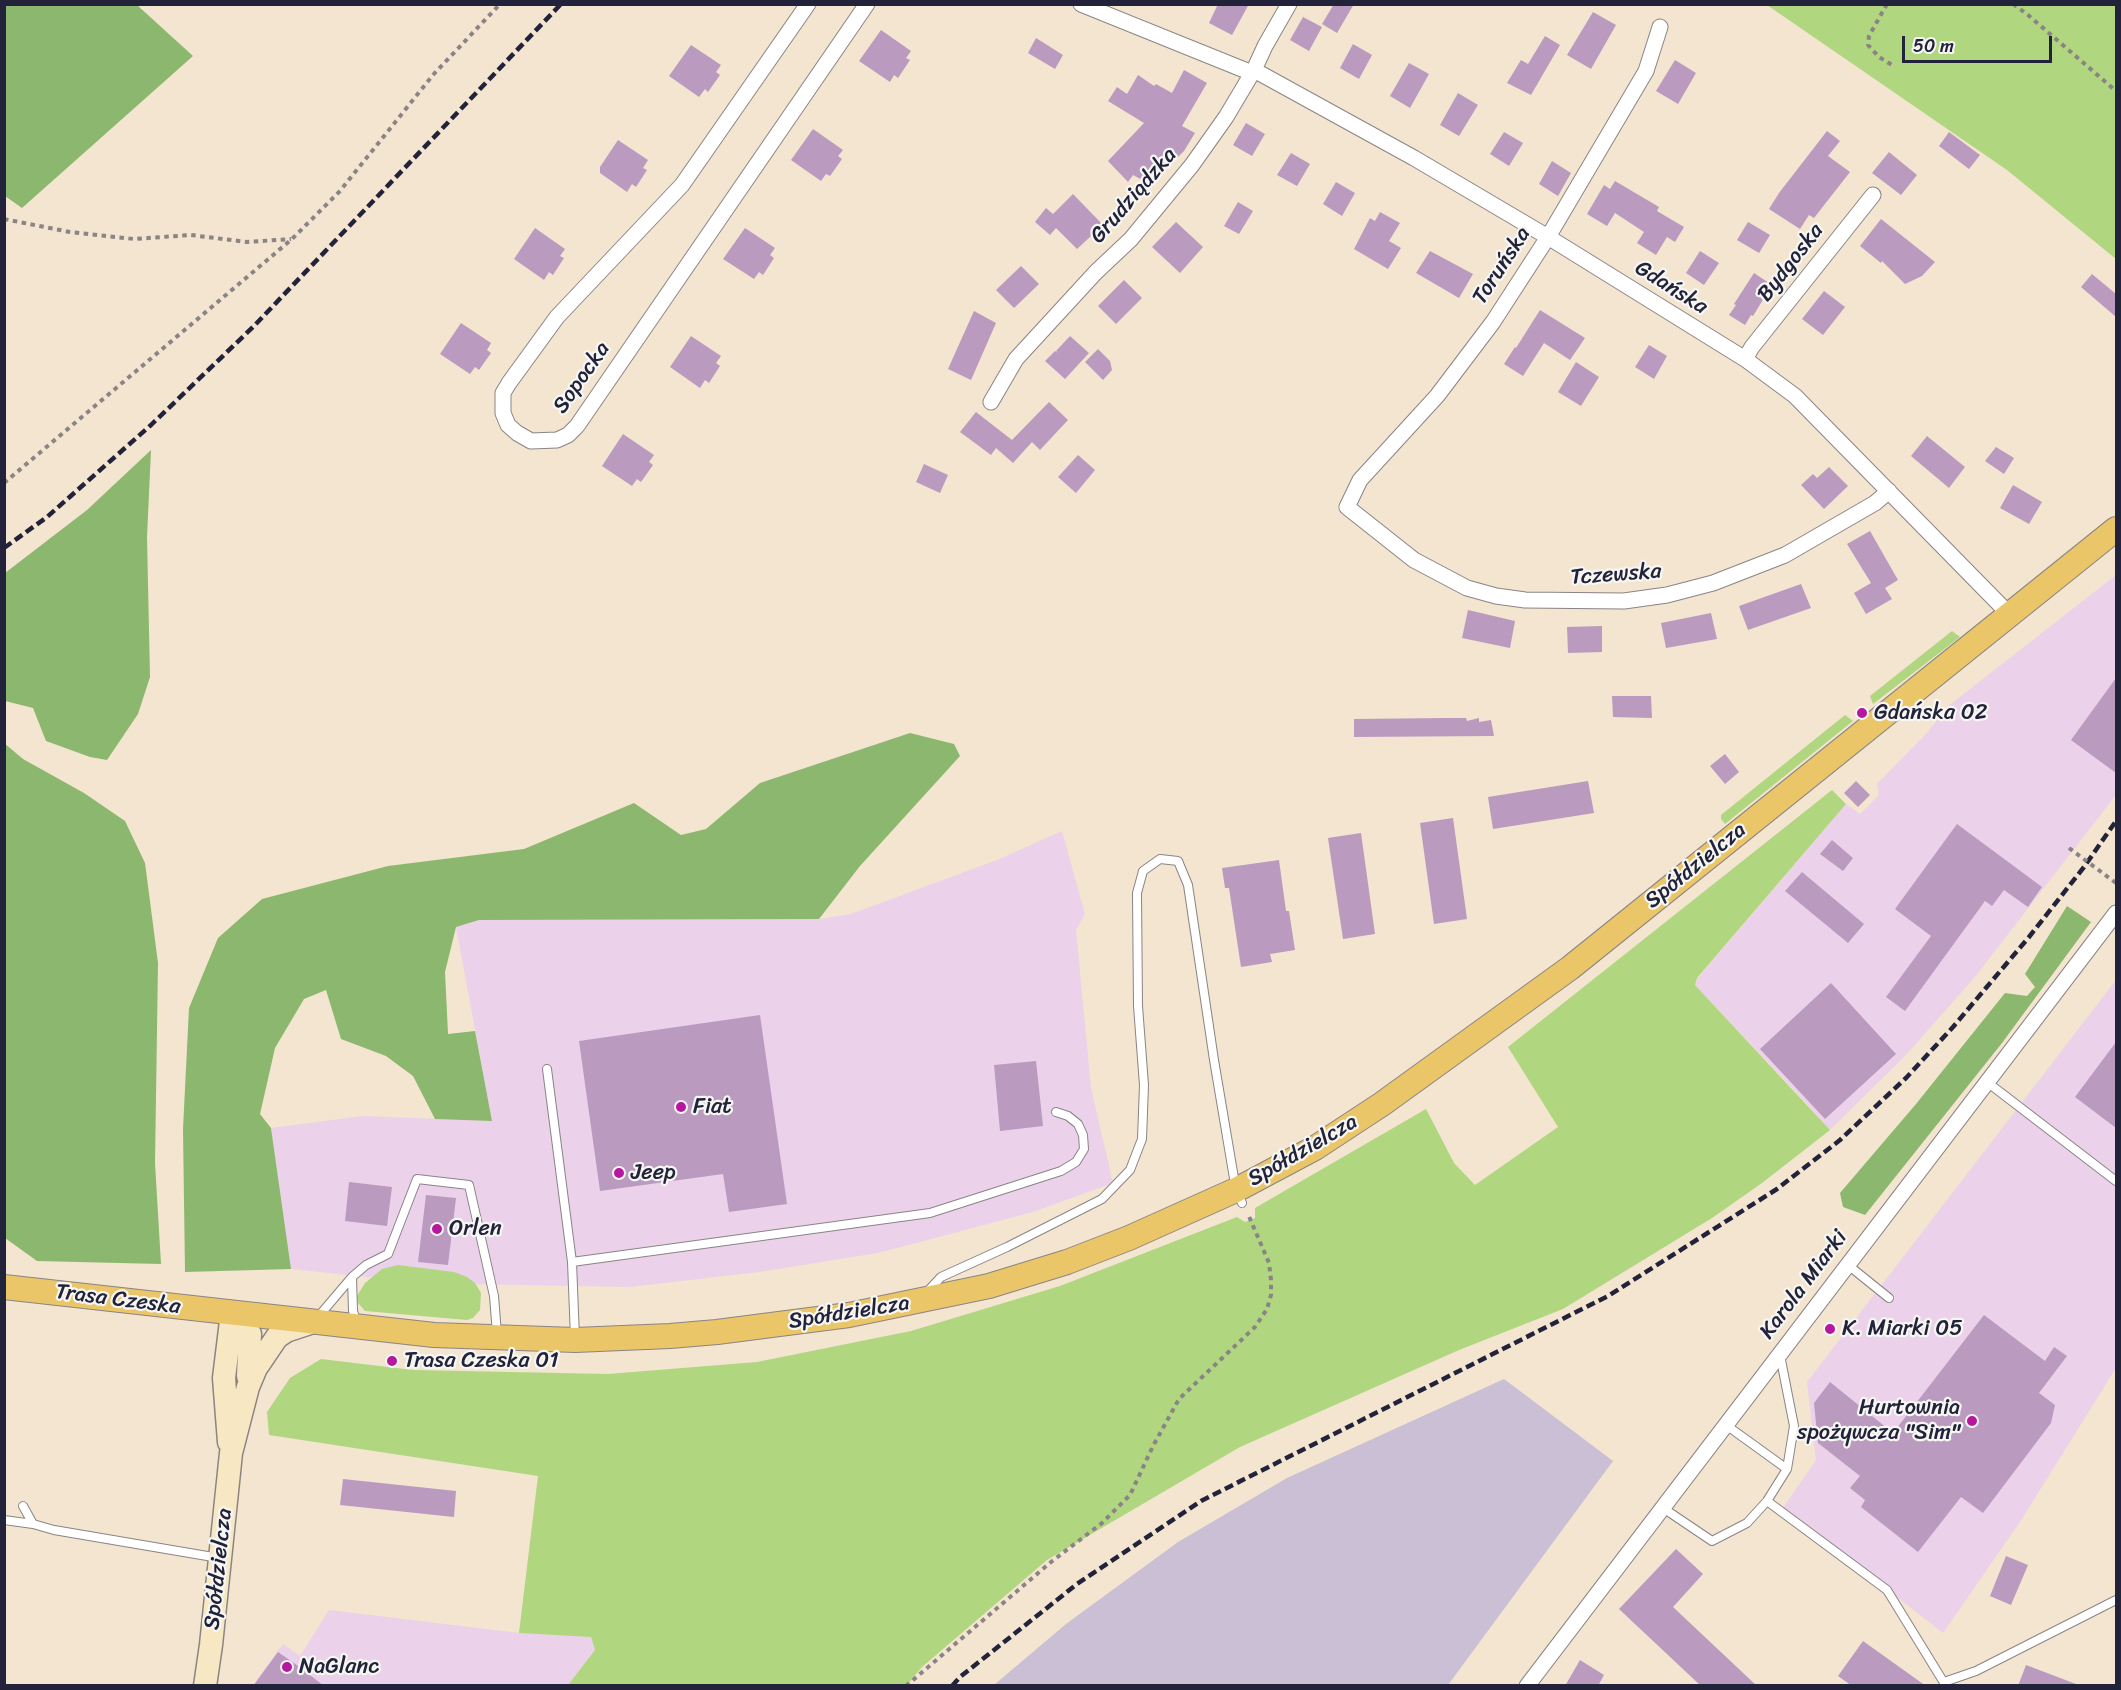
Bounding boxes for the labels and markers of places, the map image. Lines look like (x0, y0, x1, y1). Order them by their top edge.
place label: Gdańska 02 (1874, 700, 1987, 726)
marker: Gdańska 02 (1855, 706, 1869, 720)
place label: Fiat (693, 1094, 732, 1120)
marker: Fiat (674, 1100, 688, 1114)
place label: Jeep (631, 1160, 676, 1186)
marker: Jeep (612, 1166, 626, 1180)
place label: Orlen (449, 1216, 502, 1242)
marker: Orlen (430, 1222, 444, 1236)
place label: K. Miarki 05 (1842, 1316, 1963, 1342)
marker: K. Miarki 05 (1823, 1322, 1837, 1336)
place label: Trasa Czeska 01 (404, 1348, 559, 1374)
marker: Trasa Czeska 01 (385, 1354, 399, 1368)
place label: Hurtownia spożywcza "Sim" (1797, 1395, 1960, 1446)
marker: Hurtownia spożywcza "Sim" (1965, 1414, 1979, 1428)
place label: NaGlanc (299, 1654, 379, 1680)
marker: NaGlanc (280, 1660, 294, 1674)

